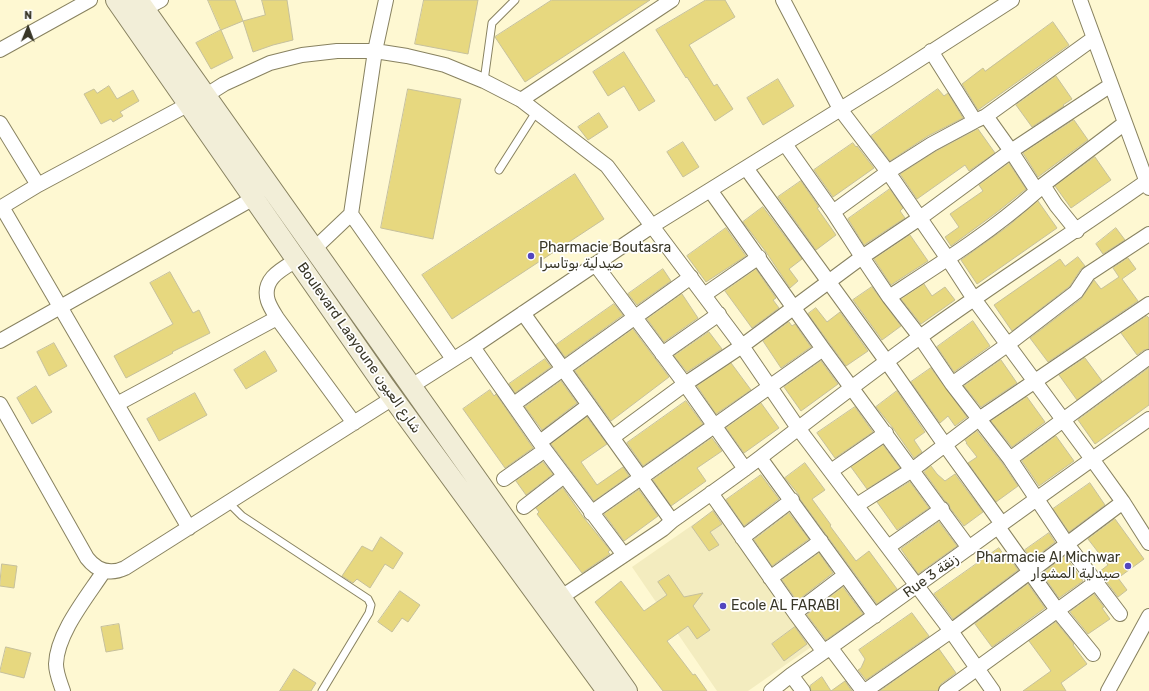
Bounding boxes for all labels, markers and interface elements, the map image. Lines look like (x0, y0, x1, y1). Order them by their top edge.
north arrow (8, 8, 48, 48)
text: N (24, 9, 32, 22)
place label: Pharmacie Boutasra صيدلية بوتاسرا (539, 240, 671, 272)
marker: Pharmacie Boutasra صيدلية بوتاسرا (526, 251, 536, 261)
street label: Boulevard Laayoune شارع العيون (293, 259, 425, 437)
street label: Rue 3 زنقة (900, 550, 962, 602)
place label: Pharmacie Al Michwar صيدلية المشوار (976, 550, 1120, 582)
marker: Pharmacie Al Michwar صيدلية المشوار (1123, 561, 1133, 571)
place label: Ecole AL FARABI (731, 598, 839, 614)
marker: Ecole AL FARABI (718, 601, 728, 611)

